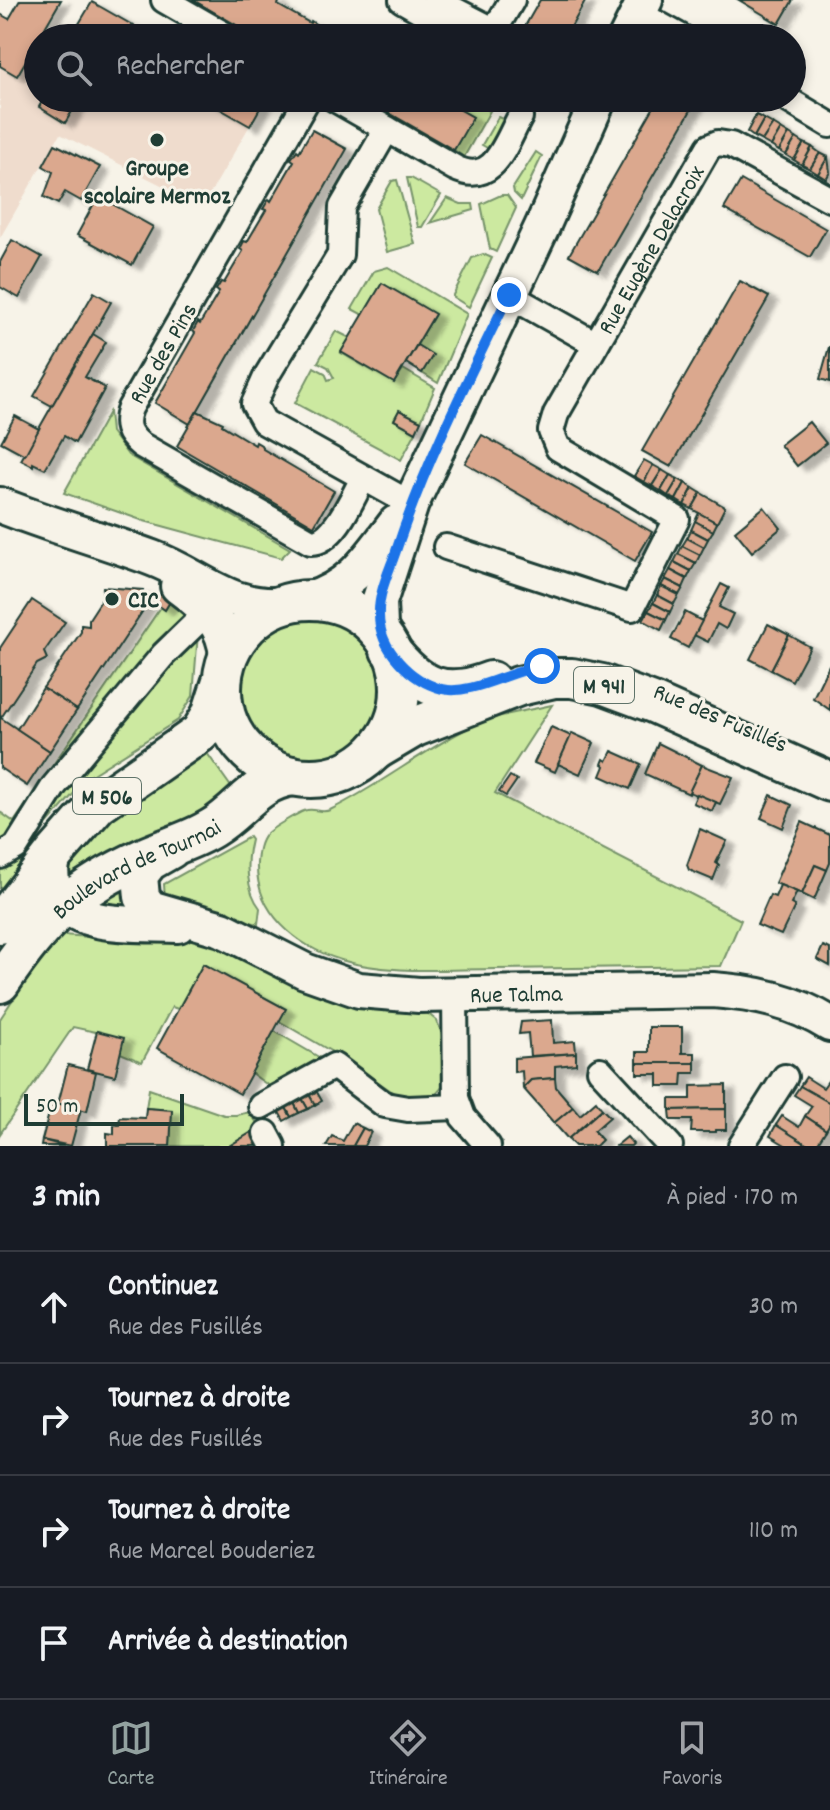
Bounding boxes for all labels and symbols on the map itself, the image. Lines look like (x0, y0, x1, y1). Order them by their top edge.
marker: Groupe scolaire Mermoz (148, 131, 166, 149)
place label: Groupe scolaire Mermoz (84, 153, 231, 215)
street label: Rue Eugène Delacroix (591, 160, 715, 342)
route end (491, 277, 527, 313)
street label: Rue des Pins (122, 298, 207, 411)
place label: CIC (128, 585, 159, 619)
marker: CIC (103, 590, 121, 608)
route start (524, 648, 560, 684)
road number: M 941 (574, 667, 634, 703)
street label: Rue des Fusillés (647, 676, 792, 763)
road number: M 506 (73, 778, 141, 814)
street label: Boulevard de Tournai (46, 812, 229, 929)
street label: Rue Talma (470, 979, 564, 1014)
scale bar (24, 1090, 184, 1126)

